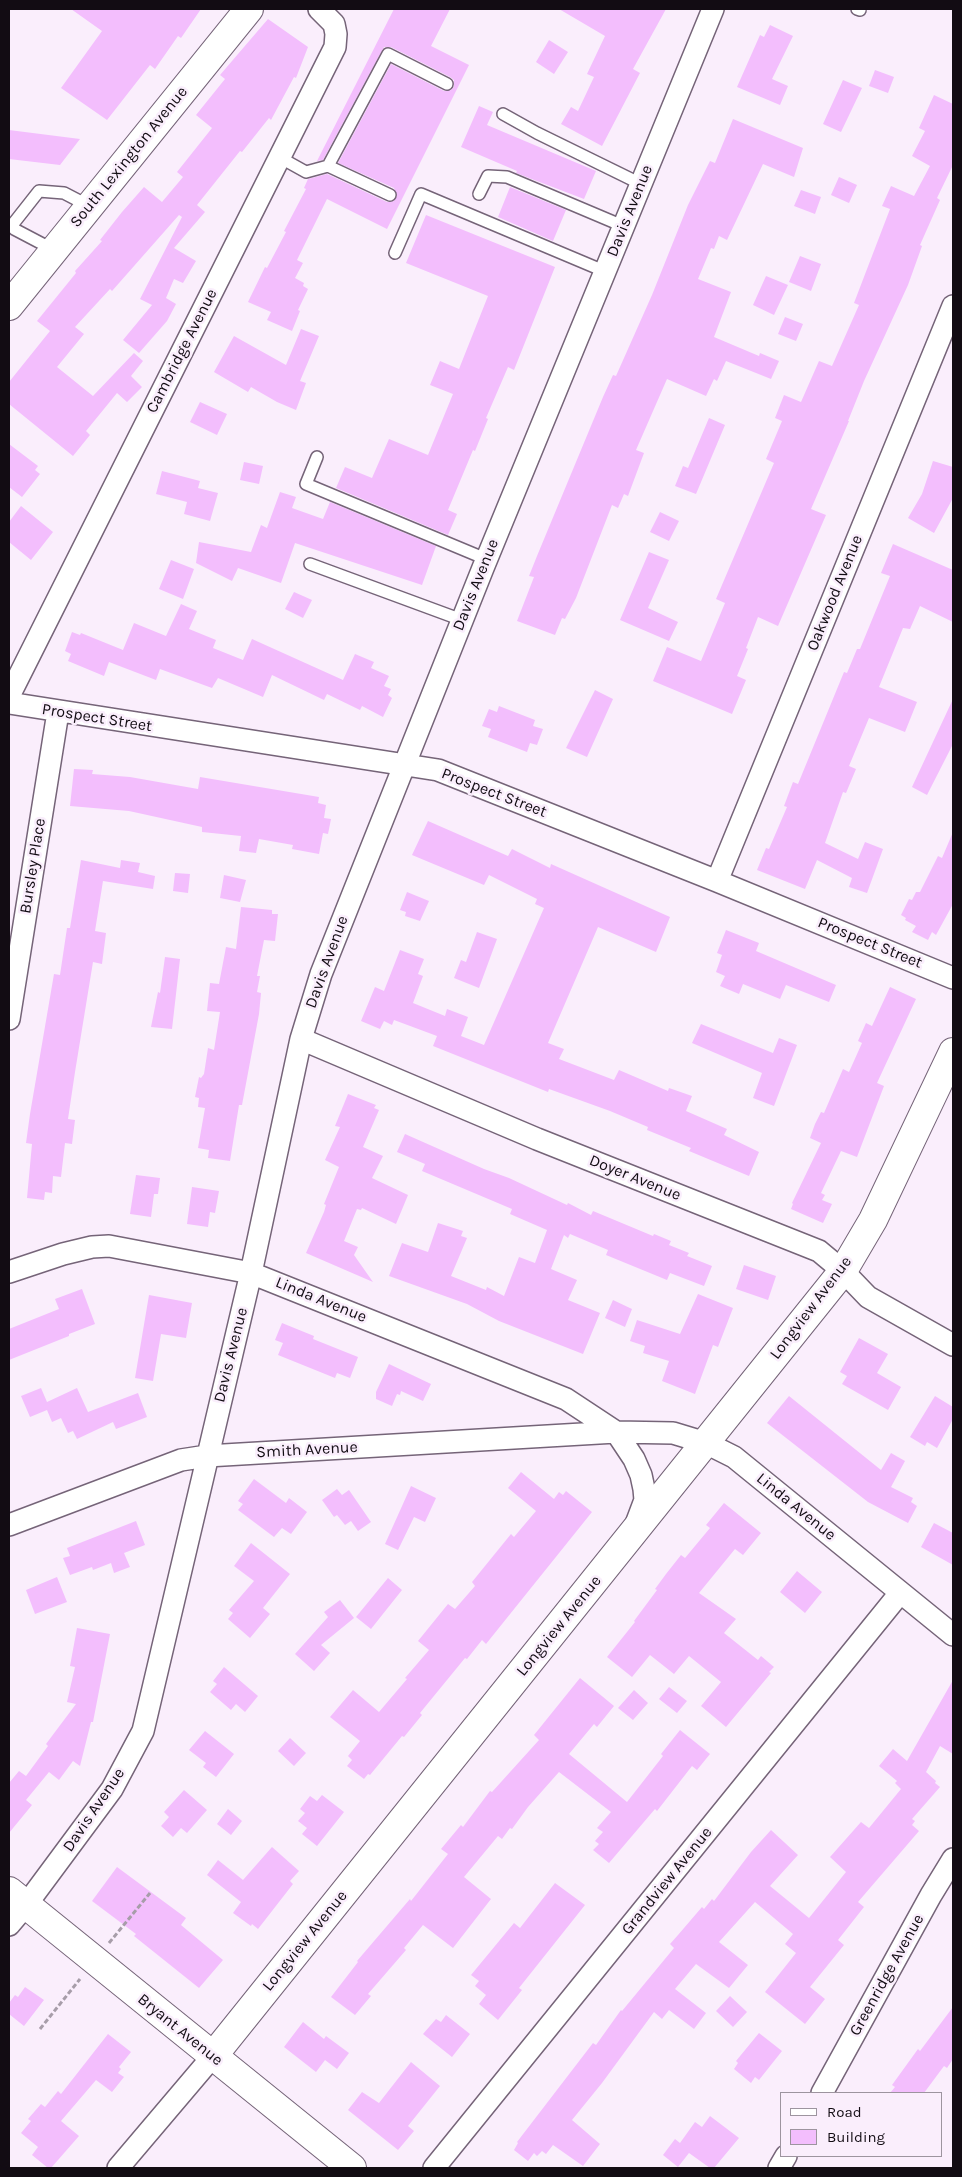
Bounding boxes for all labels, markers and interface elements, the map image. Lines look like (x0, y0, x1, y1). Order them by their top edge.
street label: South Lexington Avenue (66, 83, 192, 231)
street label: Davis Avenue (603, 162, 657, 260)
street label: Cambridge Avenue (142, 286, 222, 416)
street label: Oakwood Avenue (803, 532, 867, 654)
street label: Davis Avenue (449, 536, 503, 634)
street label: Prospect Street (41, 700, 153, 736)
street label: Prospect Street (439, 764, 549, 822)
street label: Bursley Place (16, 817, 50, 915)
street label: Davis Avenue (301, 913, 353, 1011)
street label: Prospect Street (815, 913, 925, 973)
street label: Doyer Avenue (586, 1151, 684, 1205)
street label: Longview Avenue (766, 1253, 856, 1363)
street label: Linda Avenue (273, 1273, 369, 1327)
street label: Davis Avenue (210, 1306, 252, 1404)
street label: Smith Avenue (256, 1438, 358, 1462)
street label: Linda Avenue (752, 1469, 840, 1545)
street label: Longview Avenue (513, 1572, 605, 1680)
street label: Davis Avenue (59, 1764, 129, 1856)
street label: Grandview Avenue (618, 1823, 716, 1939)
street label: Longview Avenue (259, 1887, 351, 1995)
street label: Greenridge Avenue (846, 1911, 928, 2039)
street label: Bryant Avenue (134, 1990, 226, 2070)
legend (780, 2092, 942, 2157)
text: Road (827, 2103, 862, 2121)
text: Building (827, 2128, 885, 2146)

